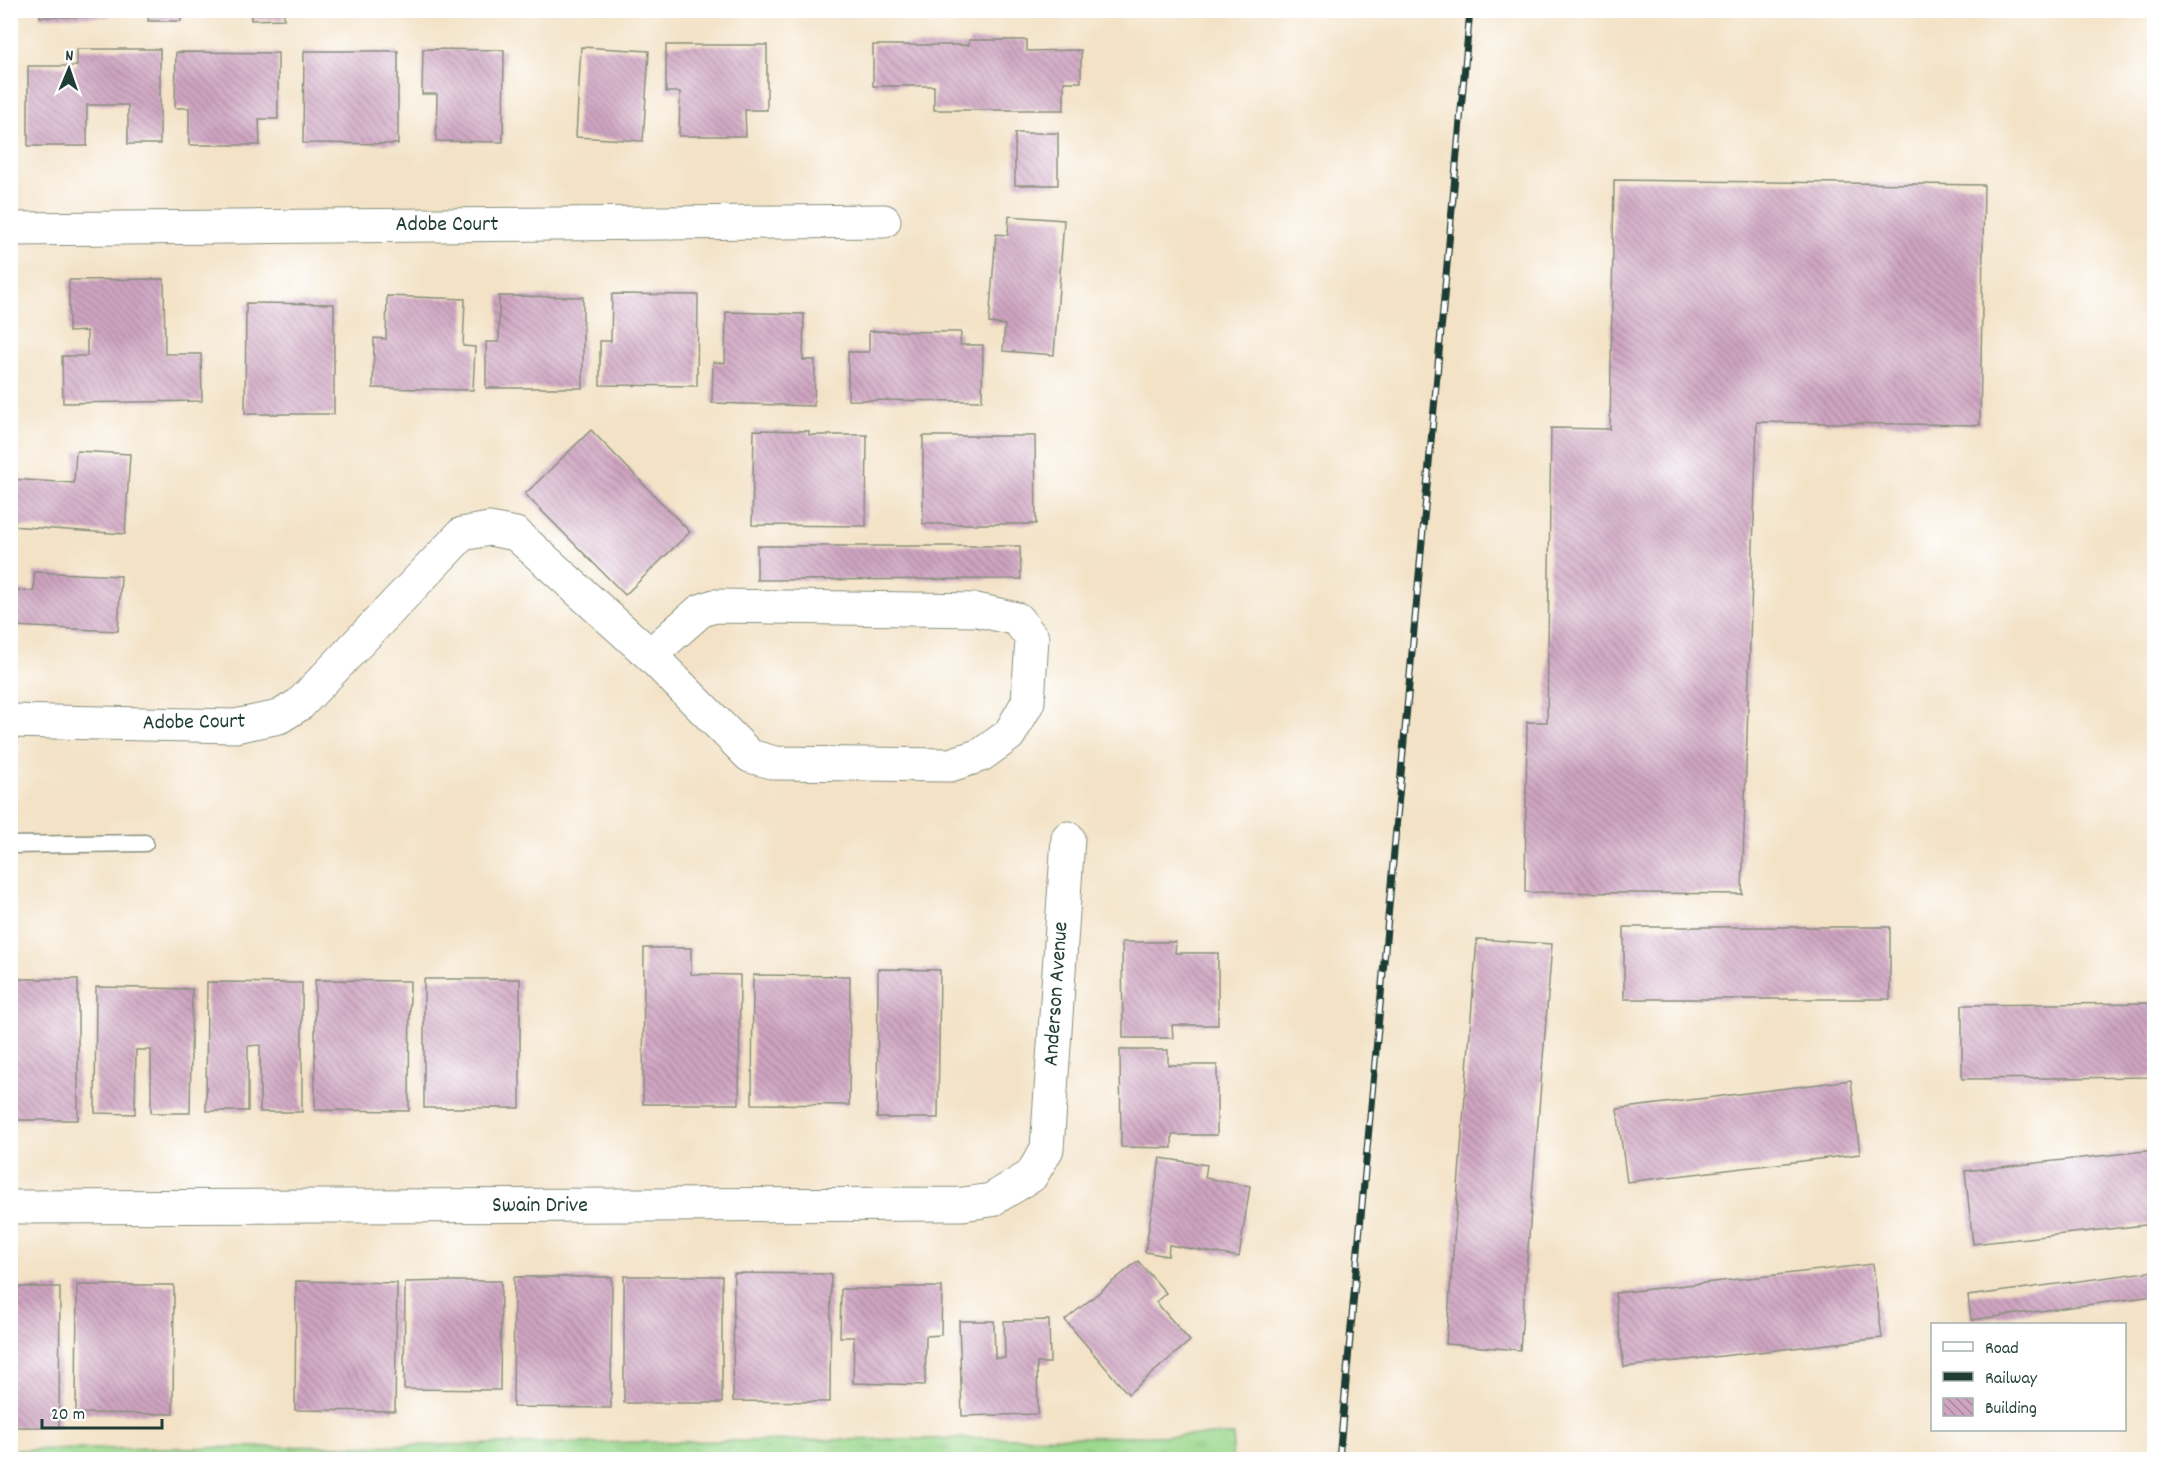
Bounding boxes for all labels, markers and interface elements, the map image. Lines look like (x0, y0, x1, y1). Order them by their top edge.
north arrow (39, 39, 99, 99)
text: N (65, 45, 74, 68)
street label: Adobe Court (396, 210, 498, 241)
street label: Adobe Court (142, 707, 246, 739)
street label: Anderson Avenue (1036, 921, 1078, 1067)
street label: Swain Drive (492, 1191, 588, 1222)
legend (1931, 1323, 2126, 1431)
text: Road (1985, 1337, 2019, 1362)
text: Railway (1985, 1367, 2038, 1392)
scale bar (42, 1392, 162, 1430)
text: Building (1985, 1397, 2037, 1422)
text: 20 m (51, 1403, 85, 1428)

